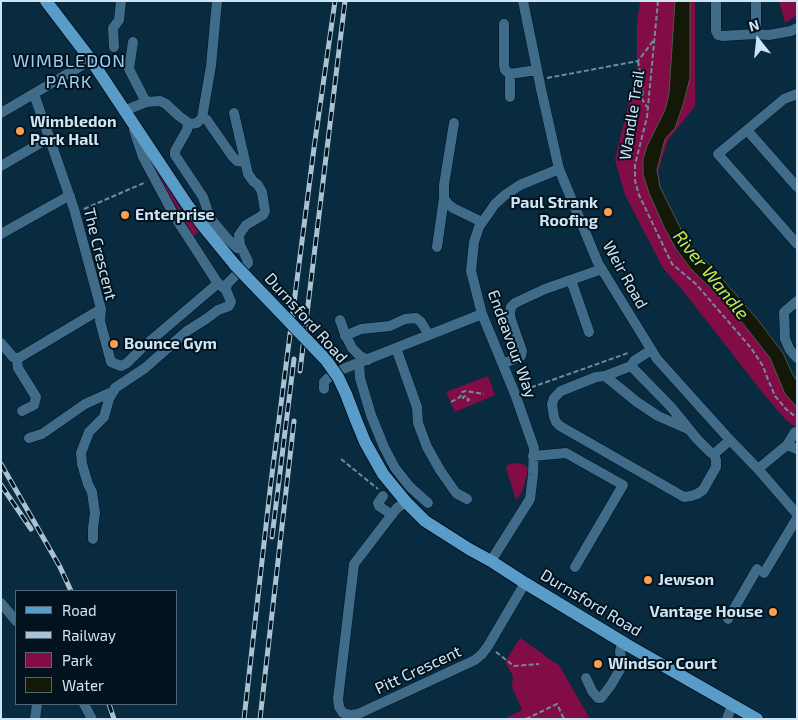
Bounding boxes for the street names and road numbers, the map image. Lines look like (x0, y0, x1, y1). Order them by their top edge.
street label: Wandle Trail (615, 69, 649, 161)
street label: The Crescent (79, 206, 121, 302)
street label: Weir Road (599, 238, 651, 312)
street label: Durnsford Road (261, 269, 351, 367)
street label: Endeavour Way (484, 287, 540, 401)
street label: Durnsford Road (537, 565, 645, 641)
street label: Pitt Crescent (372, 642, 464, 698)

